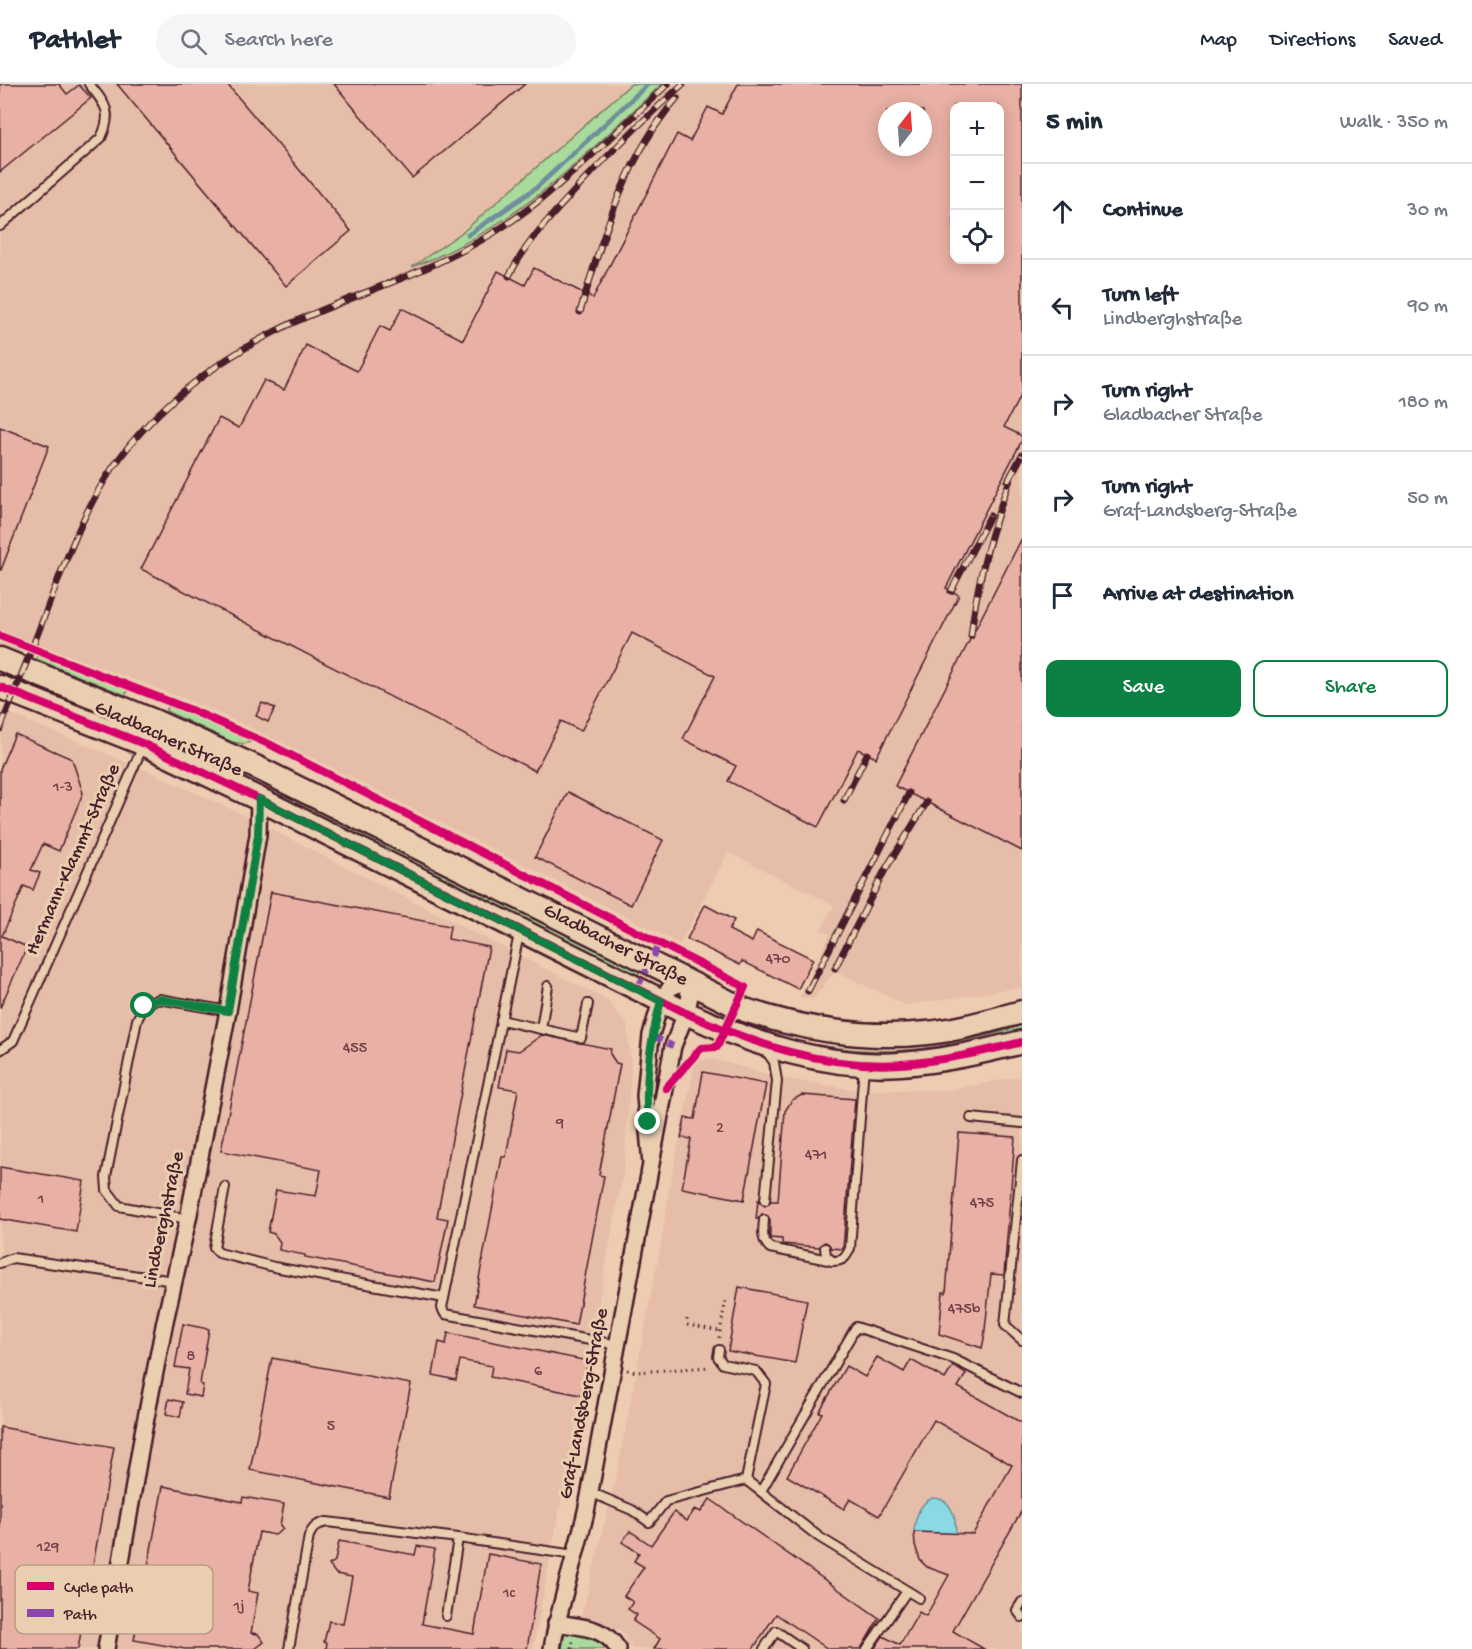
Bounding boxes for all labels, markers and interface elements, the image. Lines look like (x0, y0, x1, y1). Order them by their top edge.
search box (156, 14, 576, 68)
text: Pathlet (30, 25, 120, 58)
icon: search (177, 25, 210, 58)
text: Search here (225, 28, 333, 54)
text: Map (1200, 29, 1237, 54)
text: Directions (1270, 29, 1355, 54)
text: Saved (1388, 29, 1442, 54)
north arrow (878, 102, 932, 156)
map controls (950, 102, 1004, 264)
button: + (950, 102, 1004, 156)
text: 5 min (1046, 108, 1102, 139)
text: Walk · 350 m (1340, 112, 1448, 135)
button: − (950, 156, 1004, 210)
icon: ahead (1046, 195, 1079, 228)
text: Continue (1103, 198, 1183, 224)
text: 30 m (1407, 200, 1448, 223)
button: locate (950, 210, 1004, 264)
text: Turn left (1103, 283, 1177, 309)
icon: left (1046, 291, 1079, 324)
text: 90 m (1408, 296, 1448, 319)
text: Lindberghstraße (1103, 309, 1242, 332)
text: Turn right (1103, 379, 1191, 405)
icon: right (1046, 387, 1079, 420)
text: 180 m (1399, 392, 1448, 415)
text: Gladbacher Straße (1103, 405, 1262, 428)
text: Turn right (1103, 475, 1191, 501)
icon: right (1046, 483, 1079, 516)
text: 50 m (1407, 488, 1448, 511)
text: Graf-Landsberg-Straße (1103, 501, 1297, 524)
icon: arrive (1046, 579, 1079, 612)
text: Arrive at destination (1103, 582, 1293, 608)
button: Save (1046, 660, 1241, 717)
button: Share (1253, 660, 1448, 717)
street label: Gladbacher Straße (91, 697, 246, 783)
street label: Hermann-Klammt-Straße (21, 760, 127, 959)
house number: 1-3 (52, 779, 73, 798)
street label: Gladbacher Straße (539, 900, 692, 993)
house number: 470 (766, 951, 790, 970)
route start (130, 992, 156, 1018)
house number: 455 (343, 1040, 367, 1059)
route end (634, 1108, 660, 1134)
house number: 9 (555, 1115, 564, 1134)
house number: 2 (716, 1120, 724, 1139)
house number: 471 (805, 1147, 827, 1166)
street label: Lindberghstraße (139, 1149, 191, 1290)
house number: 1 (37, 1191, 44, 1210)
house number: 475 (970, 1195, 994, 1214)
house number: 475b (948, 1301, 981, 1320)
street label: Graf-Landsberg-Straße (555, 1306, 615, 1501)
house number: 8 (187, 1348, 196, 1367)
house number: 6 (534, 1363, 543, 1382)
house number: 5 (327, 1418, 335, 1437)
house number: 129 (36, 1539, 59, 1558)
legend (15, 1565, 213, 1634)
text: Cycle path (64, 1580, 134, 1599)
house number: 1c (502, 1585, 516, 1604)
house number: 1j (232, 1598, 245, 1617)
text: Path (63, 1607, 97, 1626)

